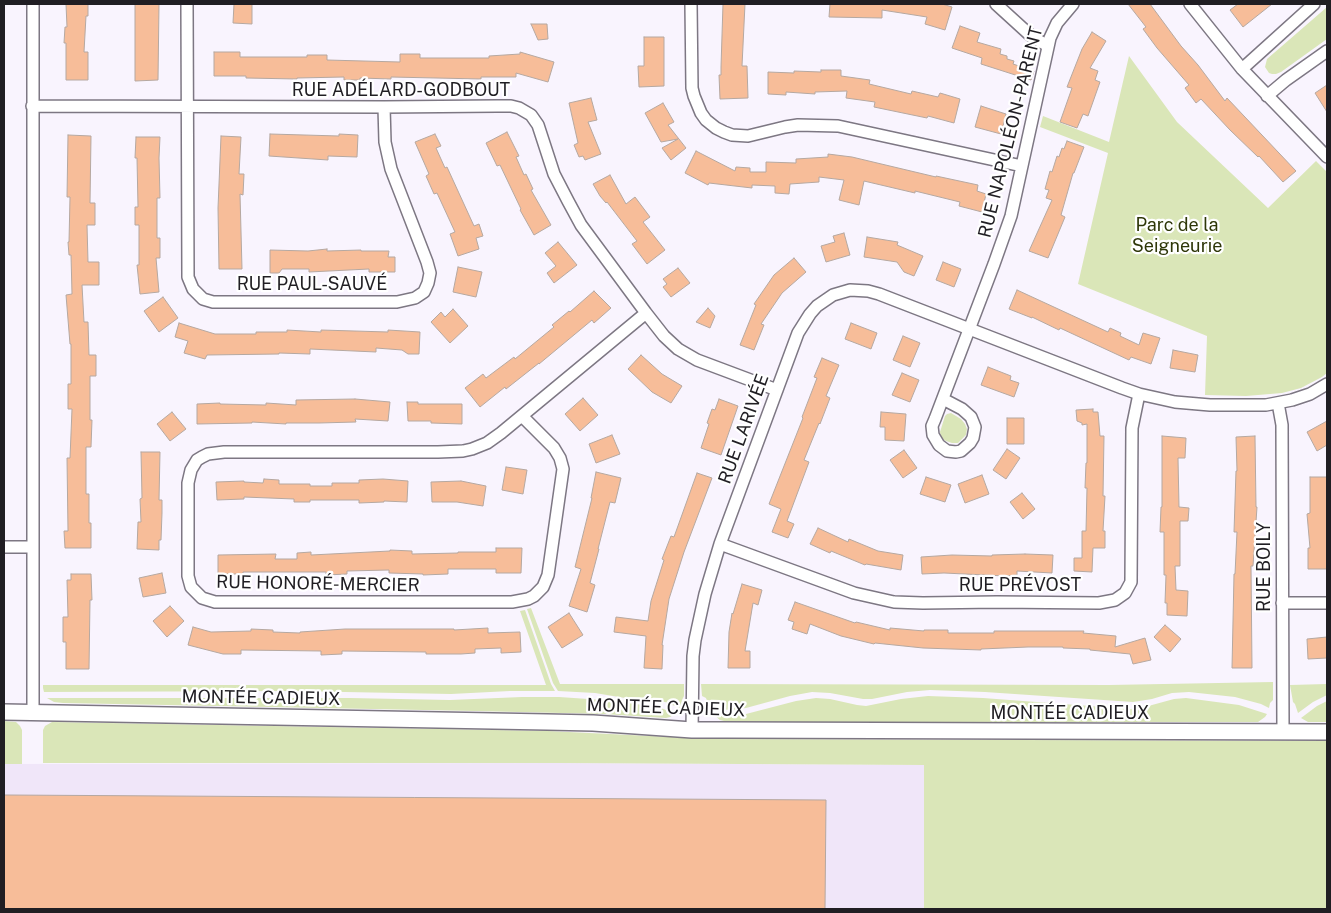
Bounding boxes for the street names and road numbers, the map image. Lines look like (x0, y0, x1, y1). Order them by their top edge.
street label: RUE NAPOLÉON-PARENT (974, 24, 1048, 240)
street label: RUE ADÉLARD-GODBOUT (292, 79, 510, 101)
street label: RUE PAUL-SAUVÉ (237, 273, 387, 295)
street label: RUE LARIVÉE (714, 371, 774, 487)
street label: RUE BOILY (1253, 522, 1275, 612)
street label: RUE HONORÉ-MERCIER (216, 571, 420, 597)
street label: RUE PRÉVOST (959, 574, 1081, 596)
street label: MONTÉE CADIEUX (181, 686, 341, 710)
street label: MONTÉE CADIEUX (586, 694, 746, 722)
street label: MONTÉE CADIEUX (991, 702, 1149, 724)

